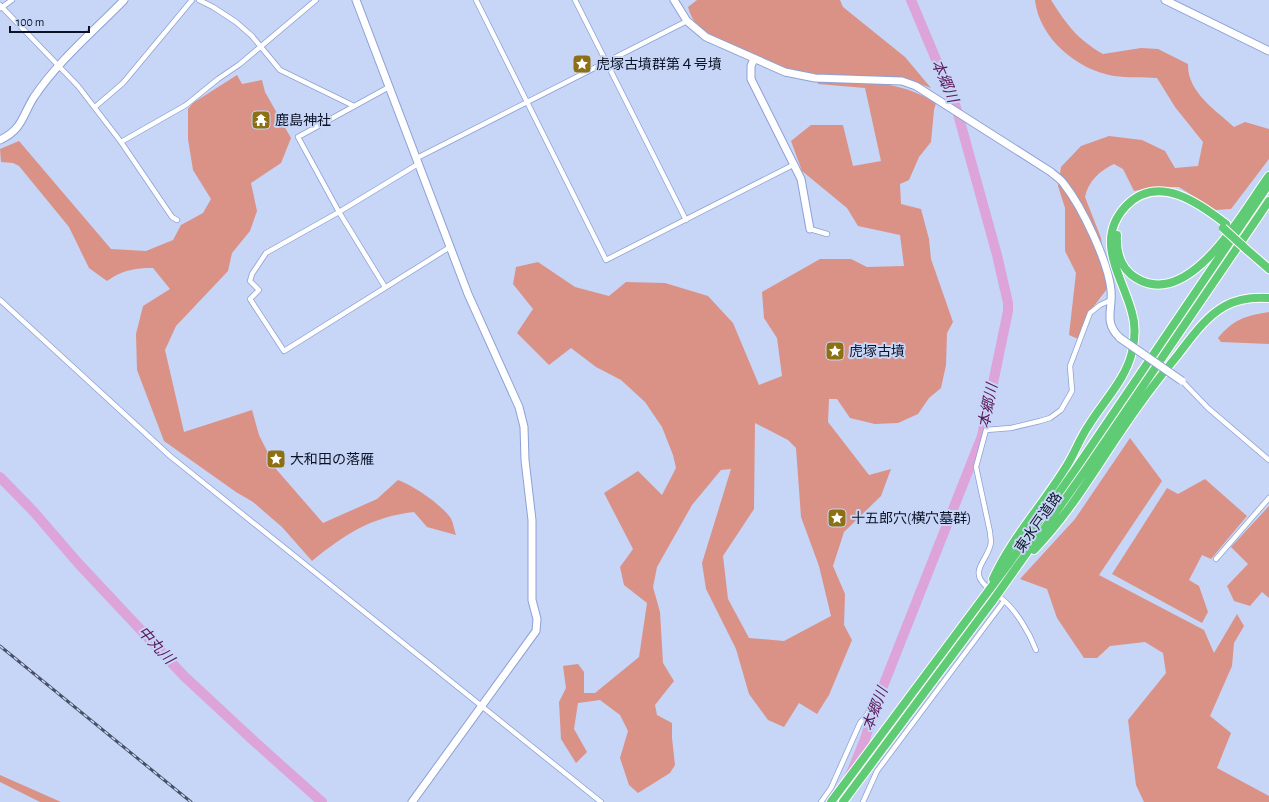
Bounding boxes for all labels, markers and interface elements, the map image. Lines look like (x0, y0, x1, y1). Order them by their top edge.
scale bar (10, 8, 89, 34)
text: 100 m (16, 16, 44, 28)
place icon: 虎塚古墳群第４号墳 (571, 53, 593, 75)
place label: 虎塚古墳群第４号墳 (596, 56, 722, 72)
water label: 本郷川 (929, 57, 962, 107)
temple icon: 鹿島神社 (250, 109, 272, 131)
place label: 鹿島神社 (275, 113, 331, 128)
place icon: 虎塚古墳 (824, 340, 846, 362)
place label: 虎塚古墳 (849, 344, 905, 359)
water label: 本郷川 (976, 380, 1001, 430)
place icon: 大和田の落雁 (265, 448, 287, 470)
place label: 大和田の落雁 (290, 452, 374, 467)
street label: 東水戸道路 (1012, 489, 1065, 555)
place icon: 十五郎穴(横穴墓群) (826, 507, 848, 529)
place label: 十五郎穴(横穴墓群) (851, 511, 971, 526)
water label: 中丸川 (135, 623, 179, 668)
water label: 本郷川 (859, 683, 891, 733)

